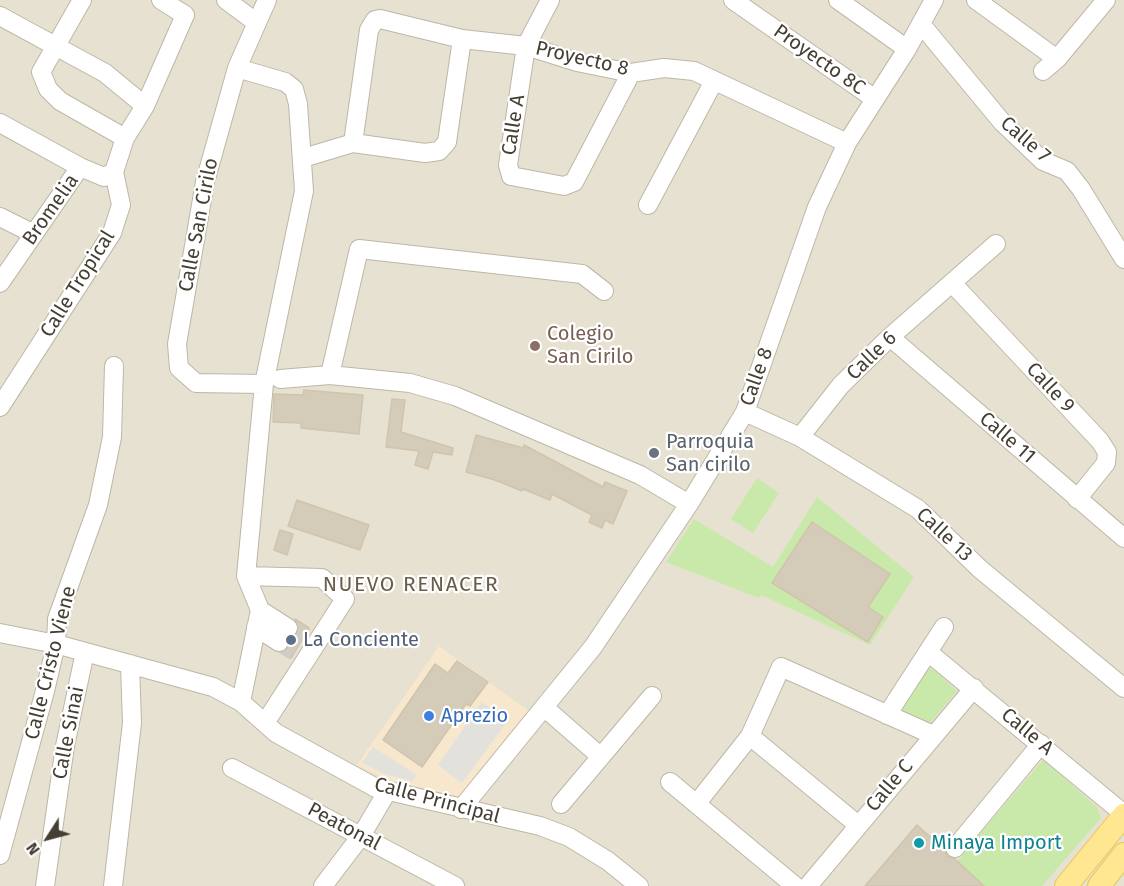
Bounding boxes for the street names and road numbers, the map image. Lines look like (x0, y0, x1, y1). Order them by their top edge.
street label: Proyecto 8C (769, 20, 869, 100)
street label: Proyecto 8 (533, 37, 631, 81)
street label: Calle A (497, 93, 531, 157)
street label: Calle 7 (995, 112, 1055, 168)
street label: Calle San Cirilo (174, 156, 224, 294)
street label: Bromelia (18, 170, 84, 250)
street label: Calle Tropical (36, 226, 120, 342)
street label: Calle 6 (842, 326, 902, 386)
street label: Calle 8 (735, 344, 779, 410)
street label: Calle 9 (1021, 358, 1079, 418)
street label: Calle 11 (974, 407, 1040, 469)
street label: Calle 13 (911, 503, 977, 567)
street label: Calle Cristo Viene (20, 584, 82, 742)
street label: Calle Sinai (48, 684, 90, 782)
street label: Calle A (996, 703, 1058, 761)
street label: Calle C (861, 755, 919, 817)
street label: Calle Principal (371, 773, 503, 829)
street label: Peatonal (303, 798, 385, 856)

